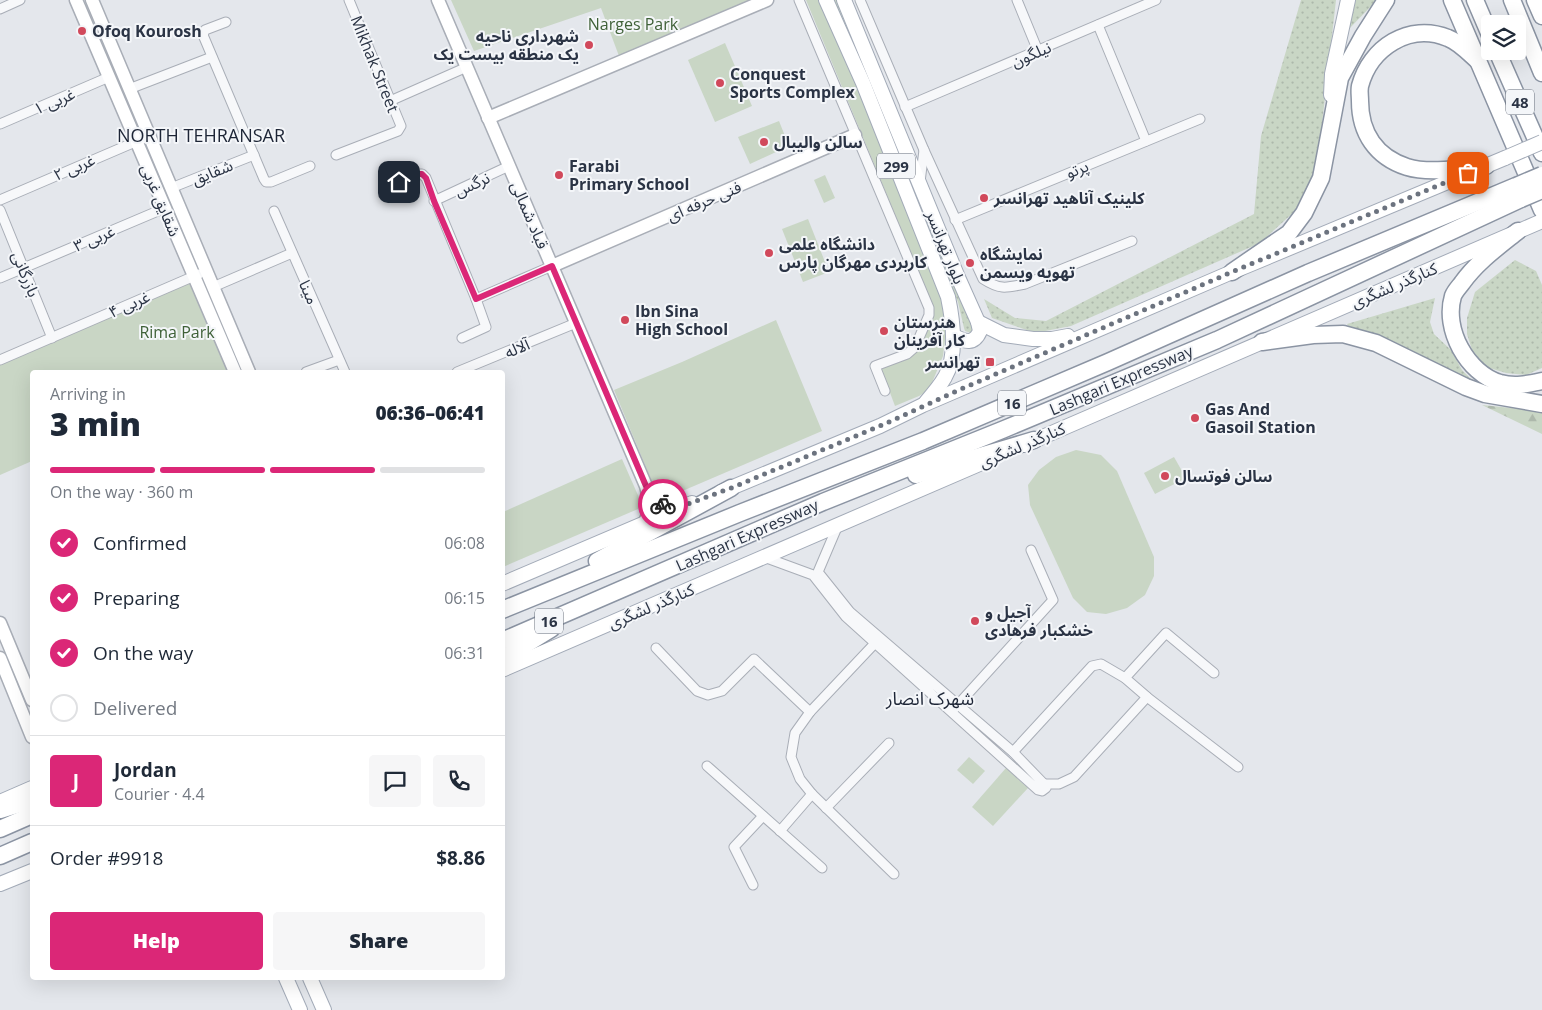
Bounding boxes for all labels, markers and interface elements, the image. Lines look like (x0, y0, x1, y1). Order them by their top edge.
street label: Mikhak Street (346, 12, 405, 116)
park label: Narges Park (588, 13, 679, 35)
map controls (1481, 15, 1526, 60)
button: layers (1481, 15, 1526, 60)
place label: Ofoq Kourosh (92, 20, 202, 42)
marker: Ofoq Kourosh (76, 25, 88, 37)
place label: شهرداری ناحیه یک منطقه بیست یک (433, 25, 579, 65)
street label: نیلگون (1008, 36, 1054, 72)
marker: شهرداری ناحیه یک منطقه بیست یک (583, 39, 595, 51)
place label: Conquest Sports Complex (730, 63, 855, 103)
marker: Conquest Sports Complex (714, 77, 726, 89)
street label: ۱ غربی (30, 82, 78, 120)
road number: 48 (1506, 90, 1534, 114)
district label: NORTH TEHRANSAR (117, 123, 285, 147)
place label: سالن والیبال (774, 131, 863, 153)
marker: سالن والیبال (758, 136, 770, 148)
street label: ۲ غربی (50, 148, 98, 186)
pin (1447, 152, 1489, 194)
street label: شقایق (188, 154, 236, 190)
road number: 299 (877, 154, 915, 178)
street label: پرتو (1062, 154, 1092, 184)
place label: Farabi Primary School (569, 155, 689, 195)
icon: bag (1454, 159, 1482, 187)
street label: شقایق غربی (136, 160, 186, 240)
pin (378, 161, 420, 203)
street label: نرگس (451, 166, 493, 202)
icon: home (385, 168, 413, 196)
marker: Farabi Primary School (553, 169, 565, 181)
street label: فنی حرفه ای (663, 175, 745, 227)
street label: قباد شمالی (506, 178, 554, 252)
place label: کلینیک آناهید تهرانسر (993, 187, 1145, 209)
marker: کلینیک آناهید تهرانسر (978, 192, 990, 204)
street label: بلوار تهرانسر (921, 206, 971, 287)
street label: ۳ غربی (70, 219, 118, 257)
place label: دانشگاه علمی کاربردی مهرگان پارس (779, 233, 928, 273)
place label: نمایشگاه تهویه ویسمن (980, 243, 1075, 283)
marker: دانشگاه علمی کاربردی مهرگان پارس (763, 247, 775, 259)
street label: بازرگانی (7, 248, 45, 300)
marker: نمایشگاه تهویه ویسمن (964, 257, 976, 269)
street label: کنارگذر لشگری (1348, 257, 1441, 313)
street label: مینا (294, 276, 324, 308)
street label: ۴ غربی (105, 285, 153, 323)
place label: Ibn Sina High School (635, 300, 728, 340)
place label: هنرستان کار آفرینان (894, 311, 966, 351)
marker: Ibn Sina High School (619, 314, 631, 326)
park label: Rima Park (139, 321, 215, 343)
marker: هنرستان کار آفرینان (878, 325, 890, 337)
street label: آلاله (501, 332, 534, 363)
street label: Lashgari Expressway (1046, 339, 1197, 420)
place label: تهرانسر (924, 351, 980, 373)
marker: تهرانسر (984, 356, 996, 368)
text: Arriving in (50, 383, 126, 405)
road number: 16 (998, 390, 1026, 416)
place label: Gas And Gasoil Station (1205, 398, 1316, 438)
text: 06:36–06:41 (375, 400, 485, 426)
text: 3 min (50, 402, 141, 445)
marker: Gas And Gasoil Station (1189, 412, 1201, 424)
street label: کنارگذر لشگری (976, 417, 1069, 473)
place label: سالن فوتسال (1175, 465, 1273, 487)
marker: سالن فوتسال (1159, 470, 1171, 482)
courier (638, 479, 688, 529)
text: On the way · 360 m (50, 481, 193, 503)
icon: bike (649, 490, 677, 518)
street label: Lashgari Expressway (672, 493, 823, 576)
icon: check (50, 529, 78, 557)
text: Confirmed (93, 530, 187, 556)
text: 06:08 (444, 532, 485, 554)
street label: کنارگذر لشگری (605, 578, 698, 634)
icon: check (50, 584, 78, 612)
text: Preparing (93, 585, 180, 611)
text: 06:15 (444, 587, 485, 609)
place label: آجیل و خشکبار فرهادی (985, 601, 1093, 641)
road number: 16 (535, 608, 563, 634)
marker: آجیل و خشکبار فرهادی (969, 615, 981, 627)
icon: check (50, 639, 78, 667)
text: On the way (93, 640, 193, 666)
text: 06:31 (444, 642, 485, 664)
district label: شهرک انصار (885, 686, 974, 710)
text: Delivered (93, 695, 177, 721)
button: chat (369, 755, 421, 807)
button: phone (433, 755, 485, 807)
text: Jordan (114, 757, 177, 783)
text: J (73, 768, 79, 794)
text: Courier · 4.4 (114, 783, 205, 805)
text: Order #9918 (50, 845, 163, 871)
text: $8.86 (436, 845, 485, 871)
button: Help (50, 912, 263, 970)
button: Share (273, 912, 485, 970)

